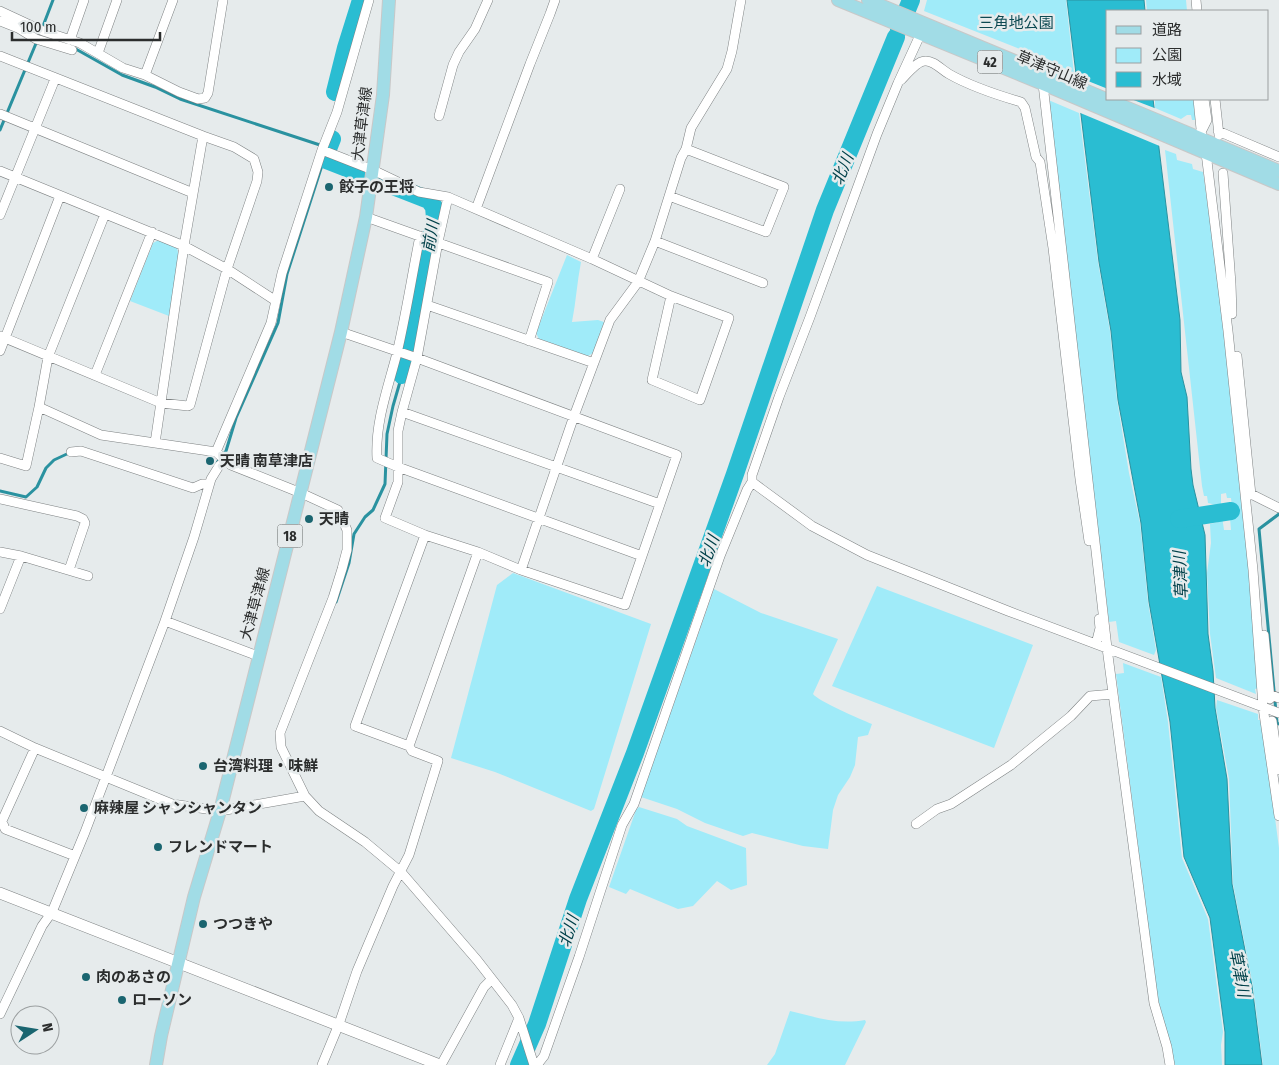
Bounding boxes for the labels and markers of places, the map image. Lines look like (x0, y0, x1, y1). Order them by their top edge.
place label: 餃子の王将 (339, 178, 414, 196)
marker: 餃子の王将 (323, 181, 335, 193)
place label: 天晴 南草津店 (220, 452, 313, 470)
marker: 天晴 南草津店 (204, 455, 216, 467)
place label: 天晴 (319, 510, 349, 528)
marker: 天晴 (303, 513, 315, 525)
place label: 台湾料理・味鮮 (213, 757, 318, 775)
marker: 台湾料理・味鮮 (197, 760, 209, 772)
place label: 麻辣屋 シャンシャンタン (94, 799, 262, 817)
marker: 麻辣屋 シャンシャンタン (78, 802, 90, 814)
place label: フレンドマート (168, 838, 273, 856)
marker: フレンドマート (152, 841, 164, 853)
place label: つつきや (213, 915, 273, 933)
marker: つつきや (197, 918, 209, 930)
place label: 肉のあさの (96, 968, 171, 986)
marker: 肉のあさの (80, 971, 92, 983)
place label: ローソン (132, 991, 192, 1009)
marker: ローソン (116, 994, 128, 1006)

